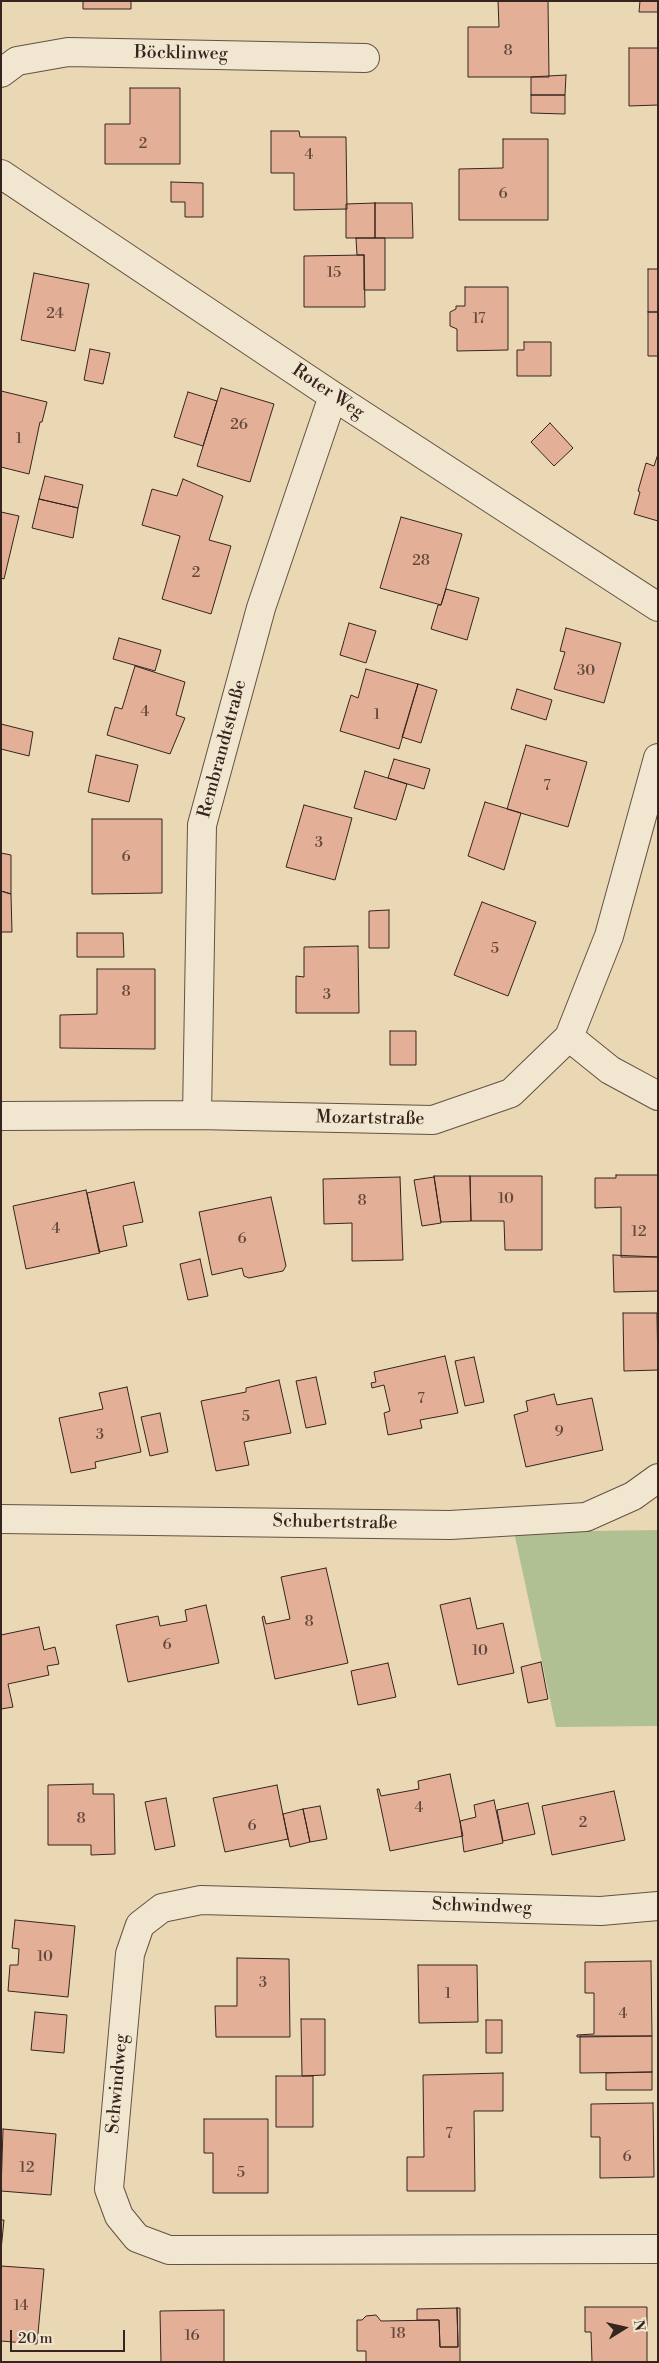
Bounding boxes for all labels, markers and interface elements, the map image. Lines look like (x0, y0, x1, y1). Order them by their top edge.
street label: Böcklinweg (134, 42, 228, 66)
house number: 8 (503, 42, 513, 60)
house number: 2 (139, 135, 147, 153)
house number: 4 (305, 146, 313, 164)
house number: 6 (498, 185, 508, 203)
house number: 15 (327, 264, 341, 282)
house number: 24 (46, 305, 64, 323)
house number: 17 (472, 310, 486, 328)
street label: Roter Weg (288, 360, 368, 424)
house number: 26 (230, 416, 248, 434)
house number: 1 (16, 430, 22, 448)
house number: 28 (412, 552, 430, 570)
house number: 2 (192, 564, 200, 582)
house number: 30 (577, 662, 595, 680)
street label: Rembrandtstraße (194, 678, 252, 820)
house number: 4 (141, 703, 149, 721)
house number: 1 (374, 706, 380, 724)
house number: 7 (543, 777, 551, 795)
house number: 3 (315, 834, 323, 852)
house number: 6 (121, 848, 131, 866)
house number: 5 (491, 940, 499, 958)
house number: 8 (121, 983, 131, 1001)
house number: 3 (323, 986, 331, 1004)
street label: Mozartstraße (315, 1107, 425, 1131)
house number: 10 (498, 1190, 514, 1208)
house number: 8 (357, 1192, 367, 1210)
house number: 4 (52, 1220, 60, 1238)
house number: 12 (631, 1223, 647, 1241)
house number: 6 (237, 1230, 247, 1248)
house number: 7 (417, 1390, 425, 1408)
house number: 5 (242, 1408, 250, 1426)
house number: 9 (554, 1423, 564, 1441)
house number: 3 (96, 1426, 104, 1444)
street label: Schubertstraße (272, 1511, 398, 1535)
house number: 8 (304, 1613, 314, 1631)
house number: 6 (162, 1636, 172, 1654)
house number: 10 (472, 1642, 488, 1660)
house number: 4 (415, 1799, 423, 1817)
house number: 8 (76, 1810, 86, 1828)
house number: 2 (579, 1814, 587, 1832)
house number: 6 (247, 1817, 257, 1835)
street label: Schwindweg (432, 1894, 532, 1920)
house number: 10 (37, 1948, 53, 1966)
house number: 3 (259, 1974, 267, 1992)
house number: 1 (445, 1985, 451, 2003)
house number: 4 (619, 2005, 627, 2023)
street label: Schwindweg (103, 2033, 133, 2135)
house number: 7 (445, 2125, 453, 2143)
house number: 6 (622, 2148, 632, 2166)
house number: 12 (19, 2159, 35, 2177)
house number: 5 (237, 2164, 245, 2182)
house number: 14 (14, 2297, 28, 2315)
north arrow (599, 2303, 649, 2353)
text: N (629, 2318, 649, 2332)
scale bar (12, 2320, 128, 2352)
house number: 18 (390, 2325, 406, 2343)
house number: 16 (184, 2327, 200, 2345)
text: 20 m (18, 2329, 53, 2348)

